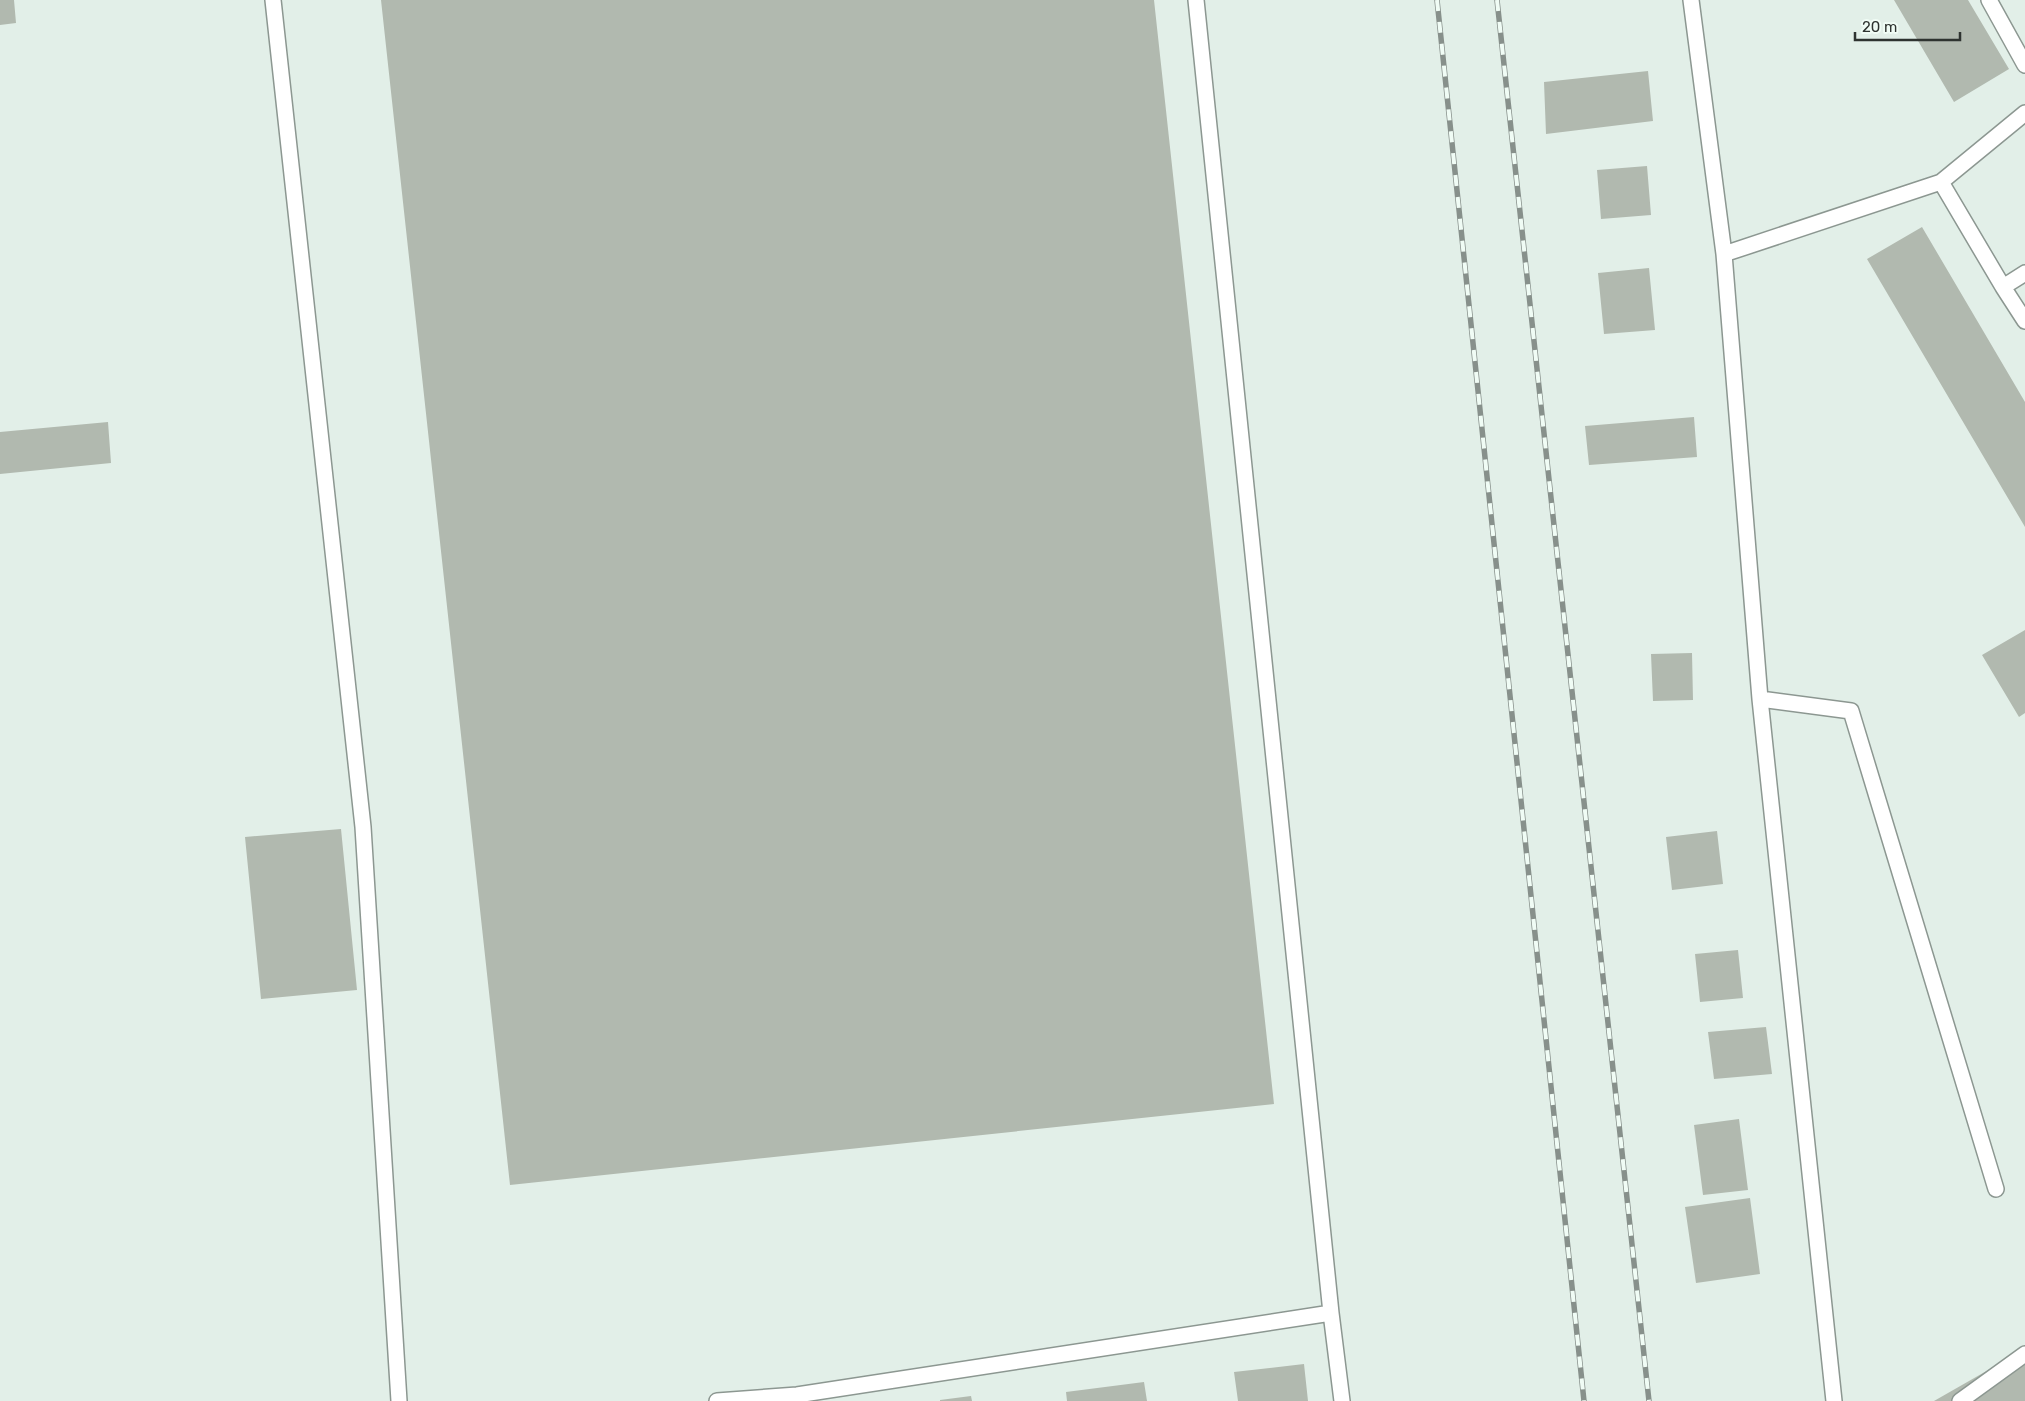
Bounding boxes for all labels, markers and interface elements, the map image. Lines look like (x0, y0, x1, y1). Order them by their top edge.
scale bar (1855, 10, 1960, 42)
text: 20 m (1862, 18, 1897, 36)

